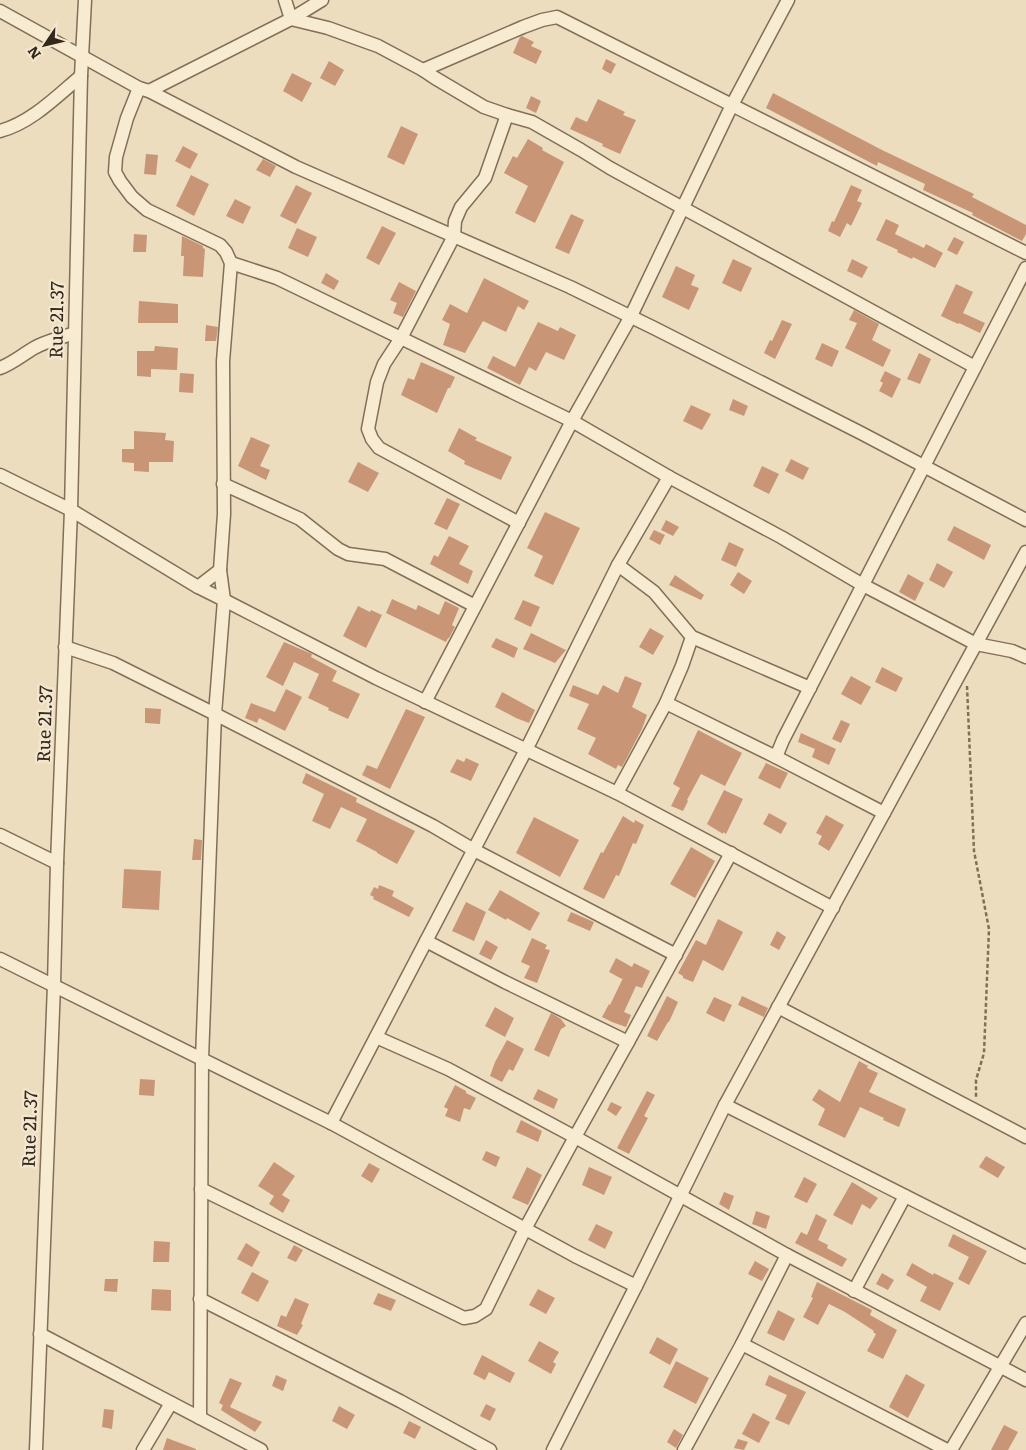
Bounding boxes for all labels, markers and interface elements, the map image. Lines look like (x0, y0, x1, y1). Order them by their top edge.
north arrow (20, 20, 70, 70)
text: N (22, 42, 45, 64)
street label: Rue 21.37 (41, 281, 70, 359)
street label: Rue 21.37 (29, 685, 58, 763)
street label: Rue 21.37 (14, 1090, 43, 1168)

